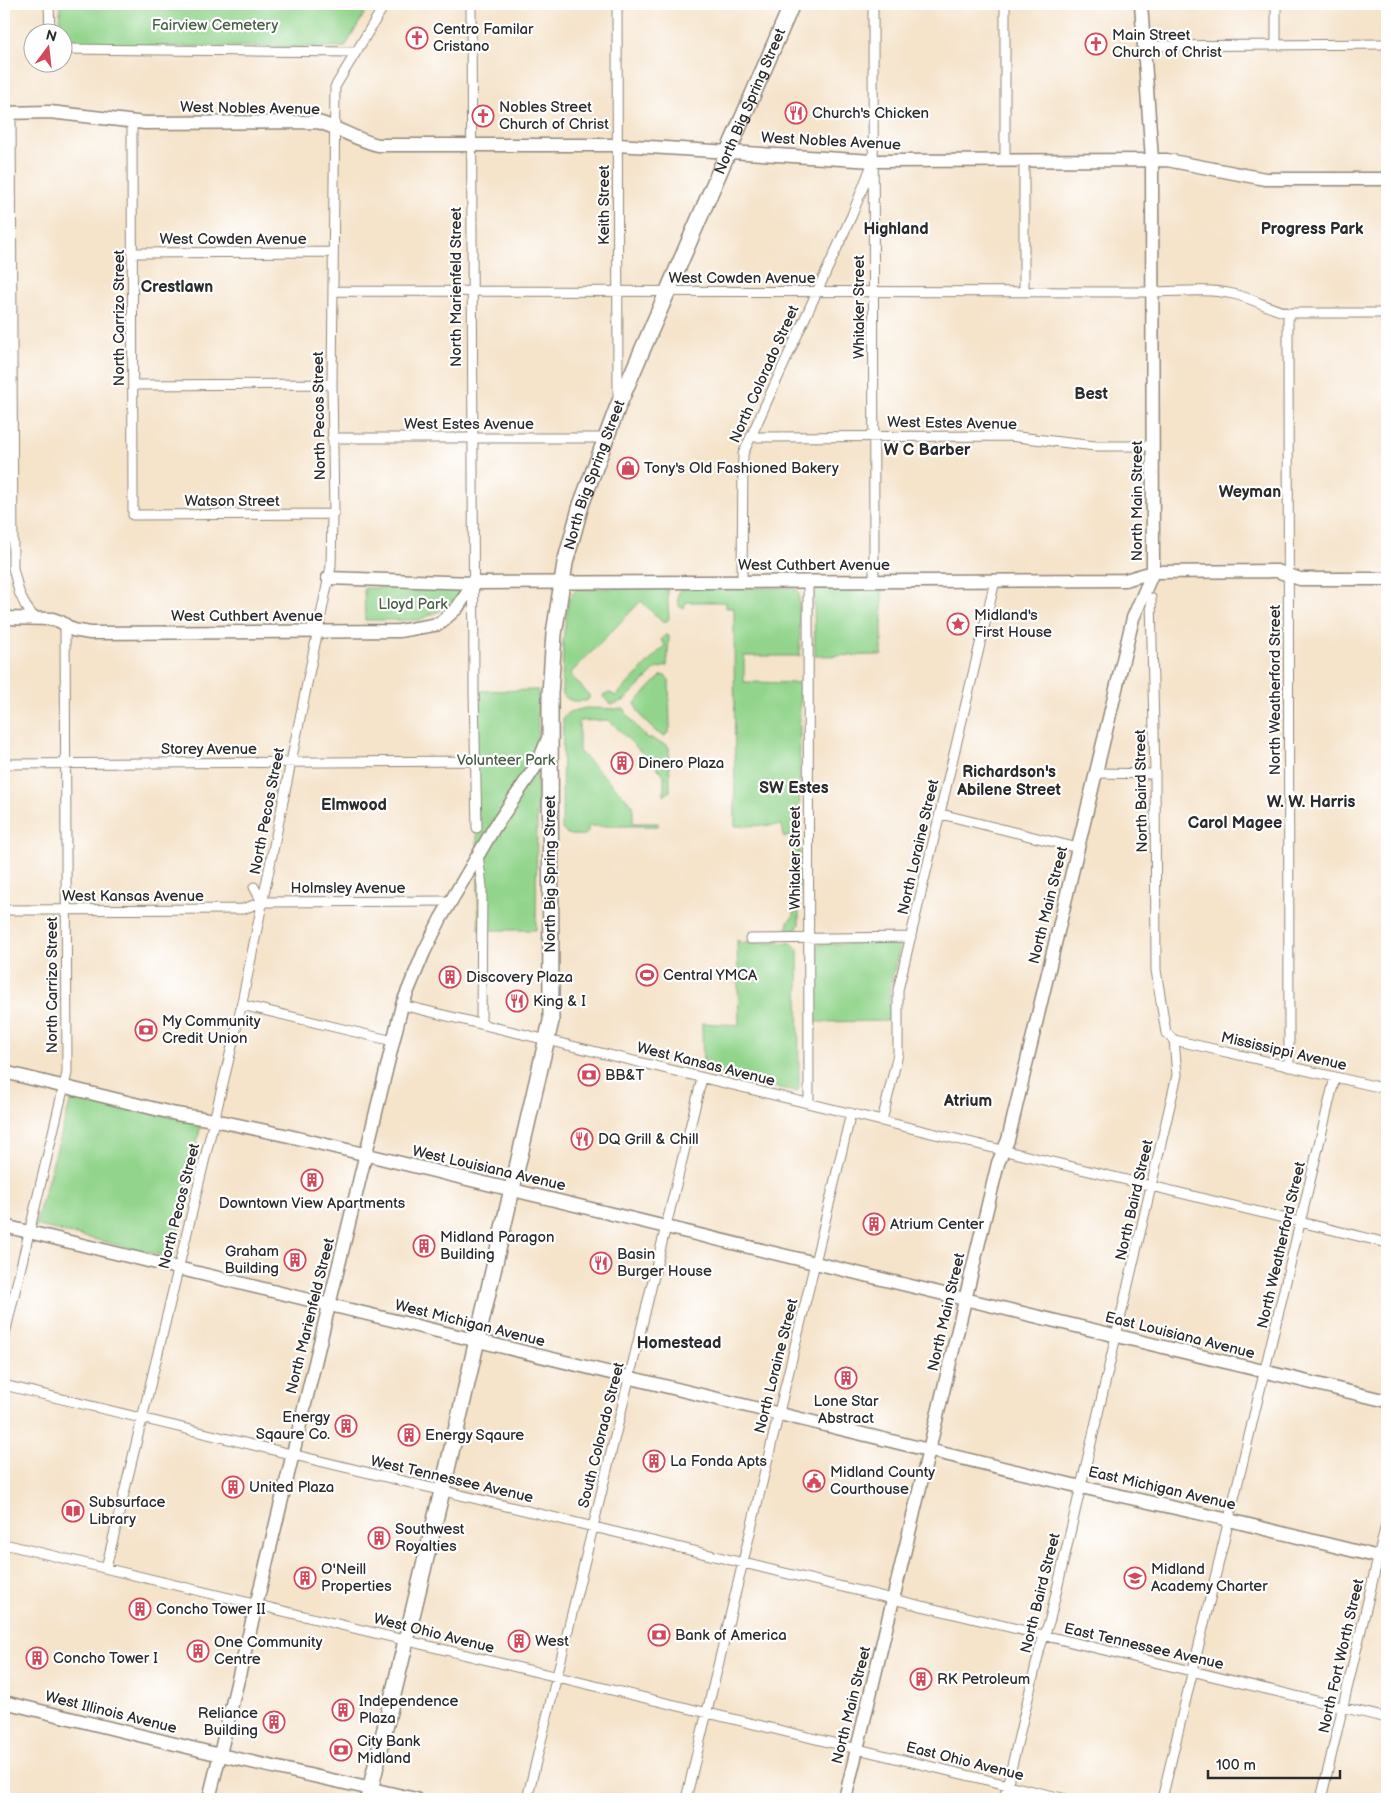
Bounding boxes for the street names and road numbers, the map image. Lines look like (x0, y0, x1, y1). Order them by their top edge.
street label: North Big Spring Street (710, 25, 790, 178)
street label: West Nobles Avenue (180, 98, 320, 119)
street label: West Nobles Avenue (761, 128, 901, 155)
street label: Keith Street (595, 165, 614, 245)
street label: North Marienfeld Street (447, 207, 466, 367)
street label: West Cowden Avenue (159, 230, 307, 249)
street label: North Carrizo Street (110, 249, 129, 386)
street label: Whitaker Street (850, 255, 869, 359)
street label: West Cowden Avenue (668, 269, 816, 288)
street label: North Colorado Street (725, 302, 804, 446)
street label: North Pecos Street (309, 351, 330, 481)
street label: North Big Spring Street (560, 397, 630, 552)
street label: West Estes Avenue (887, 413, 1017, 434)
street label: West Estes Avenue (404, 415, 534, 434)
street label: North Main Street (1128, 440, 1147, 561)
street label: Watson Street (184, 492, 280, 511)
street label: West Cuthbert Avenue (738, 556, 890, 575)
street label: North Weatherford Street (1266, 604, 1285, 775)
street label: West Cuthbert Avenue (171, 607, 323, 626)
street label: North Baird Street (1131, 729, 1152, 853)
street label: Storey Avenue (161, 740, 257, 759)
street label: North Pecos Street (246, 746, 289, 876)
street label: North Loraine Street (894, 777, 943, 917)
street label: North Big Spring Street (541, 795, 560, 953)
street label: Whitaker Street (786, 806, 805, 910)
street label: North Main Street (1025, 844, 1072, 966)
street label: Holmsley Avenue (291, 879, 406, 898)
street label: West Kansas Avenue (62, 887, 204, 906)
street label: North Carrizo Street (43, 916, 62, 1053)
street label: Mississippi Avenue (1219, 1028, 1349, 1075)
street label: West Kansas Avenue (635, 1038, 777, 1091)
street label: North Baird Street (1111, 1138, 1158, 1262)
street label: North Pecos Street (155, 1141, 204, 1271)
street label: West Louisiana Avenue (410, 1142, 568, 1195)
street label: North Weatherford Street (1253, 1160, 1310, 1330)
street label: North Marienfeld Street (282, 1236, 339, 1396)
street label: North Main Street (924, 1251, 969, 1373)
street label: West Michigan Avenue (393, 1296, 547, 1351)
street label: North Loraine Street (751, 1296, 803, 1436)
street label: East Louisiana Avenue (1103, 1308, 1257, 1363)
street label: South Colorado Street (574, 1360, 629, 1510)
street label: West Tennessee Avenue (369, 1451, 535, 1507)
street label: East Michigan Avenue (1086, 1462, 1238, 1515)
street label: North Baird Street (1016, 1531, 1065, 1655)
street label: North Fort Worth Street (1314, 1577, 1369, 1735)
street label: West Ohio Avenue (371, 1609, 496, 1658)
street label: East Tennessee Avenue (1062, 1619, 1226, 1674)
street label: North Main Street (828, 1644, 875, 1766)
street label: West Illinois Avenue (43, 1687, 179, 1738)
street label: East Ohio Avenue (904, 1738, 1026, 1785)

